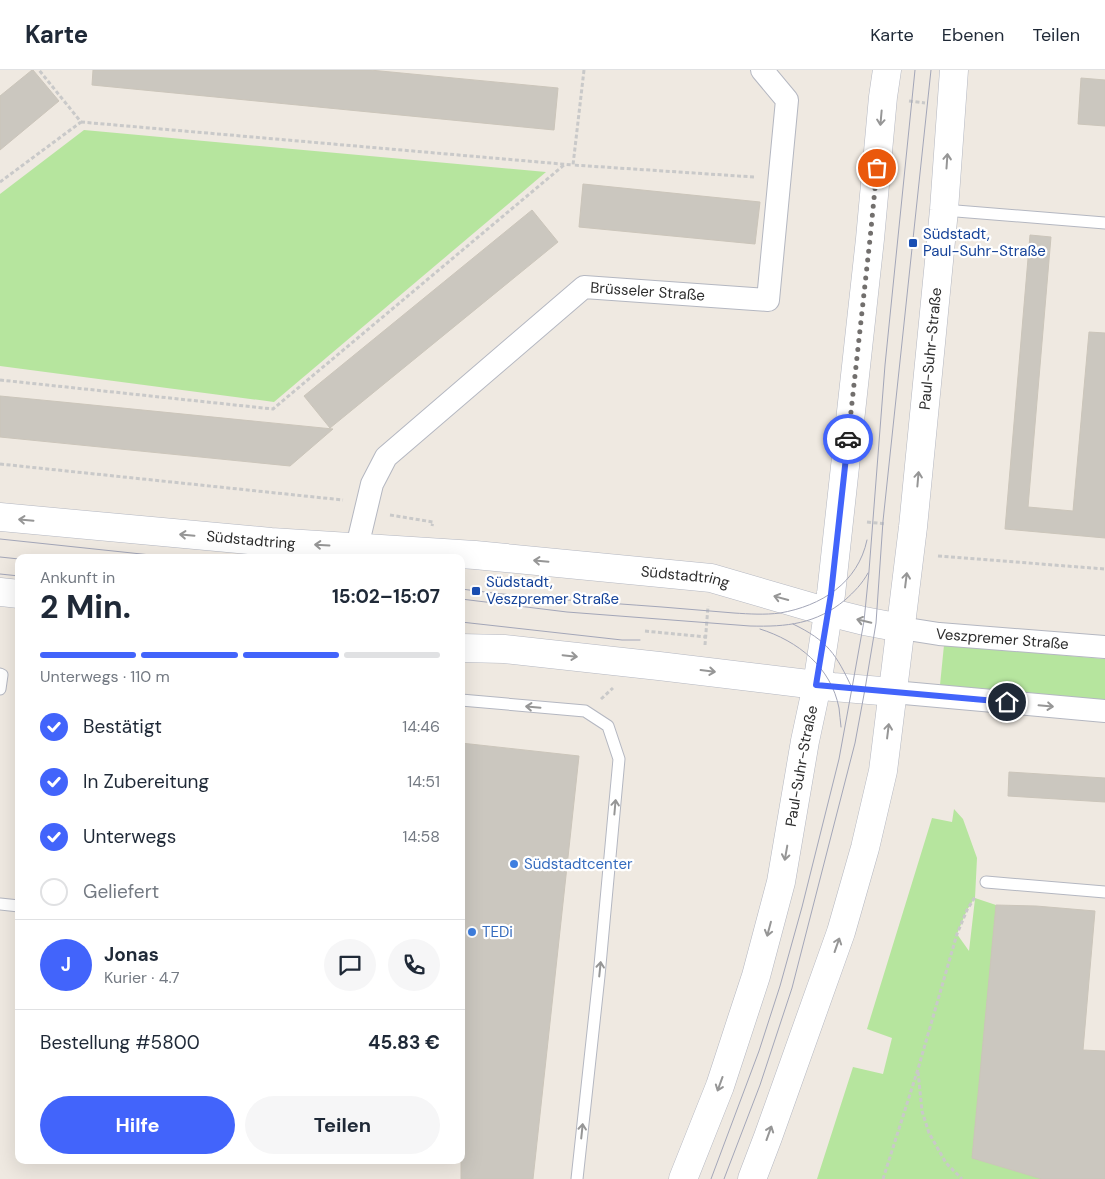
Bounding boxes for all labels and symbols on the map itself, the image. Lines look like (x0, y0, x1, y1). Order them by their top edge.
one-way arrow (877, 110, 886, 126)
pin (856, 147, 898, 189)
one-way arrow (943, 153, 952, 169)
place label: Südstadt, Paul-Suhr-Straße (923, 224, 1046, 261)
marker: Südstadt, Paul-Suhr-Straße (907, 237, 919, 249)
street label: Brüsseler Straße (590, 277, 706, 306)
street label: Paul-Suhr-Straße (915, 287, 946, 411)
courier (823, 414, 873, 464)
one-way arrow (913, 471, 922, 487)
one-way arrow (18, 515, 34, 524)
street label: Südstadtring (205, 526, 296, 554)
one-way arrow (180, 530, 196, 539)
one-way arrow (314, 541, 330, 550)
one-way arrow (533, 556, 549, 566)
street label: Südstadtring (640, 561, 732, 593)
place label: Südstadt, Veszpremer Straße (486, 572, 619, 609)
one-way arrow (902, 572, 912, 588)
marker: Südstadt, Veszpremer Straße (470, 585, 482, 597)
one-way arrow (774, 593, 790, 602)
one-way arrow (857, 616, 873, 625)
street label: Veszpremer Straße (935, 624, 1070, 654)
one-way arrow (562, 651, 578, 661)
one-way arrow (699, 666, 715, 676)
pin (986, 681, 1028, 723)
one-way arrow (1038, 701, 1054, 711)
one-way arrow (526, 702, 542, 711)
street label: Paul-Suhr-Straße (781, 703, 822, 828)
one-way arrow (883, 724, 893, 740)
one-way arrow (610, 800, 620, 816)
one-way arrow (780, 845, 790, 861)
place label: Südstadtcenter (524, 854, 633, 874)
marker: Südstadtcenter (508, 858, 520, 870)
one-way arrow (763, 920, 773, 936)
place label: TEDi (482, 922, 513, 942)
marker: TEDi (466, 926, 478, 938)
one-way arrow (832, 938, 842, 954)
one-way arrow (595, 961, 604, 977)
one-way arrow (715, 1076, 724, 1091)
one-way arrow (577, 1123, 587, 1139)
one-way arrow (765, 1126, 774, 1142)

